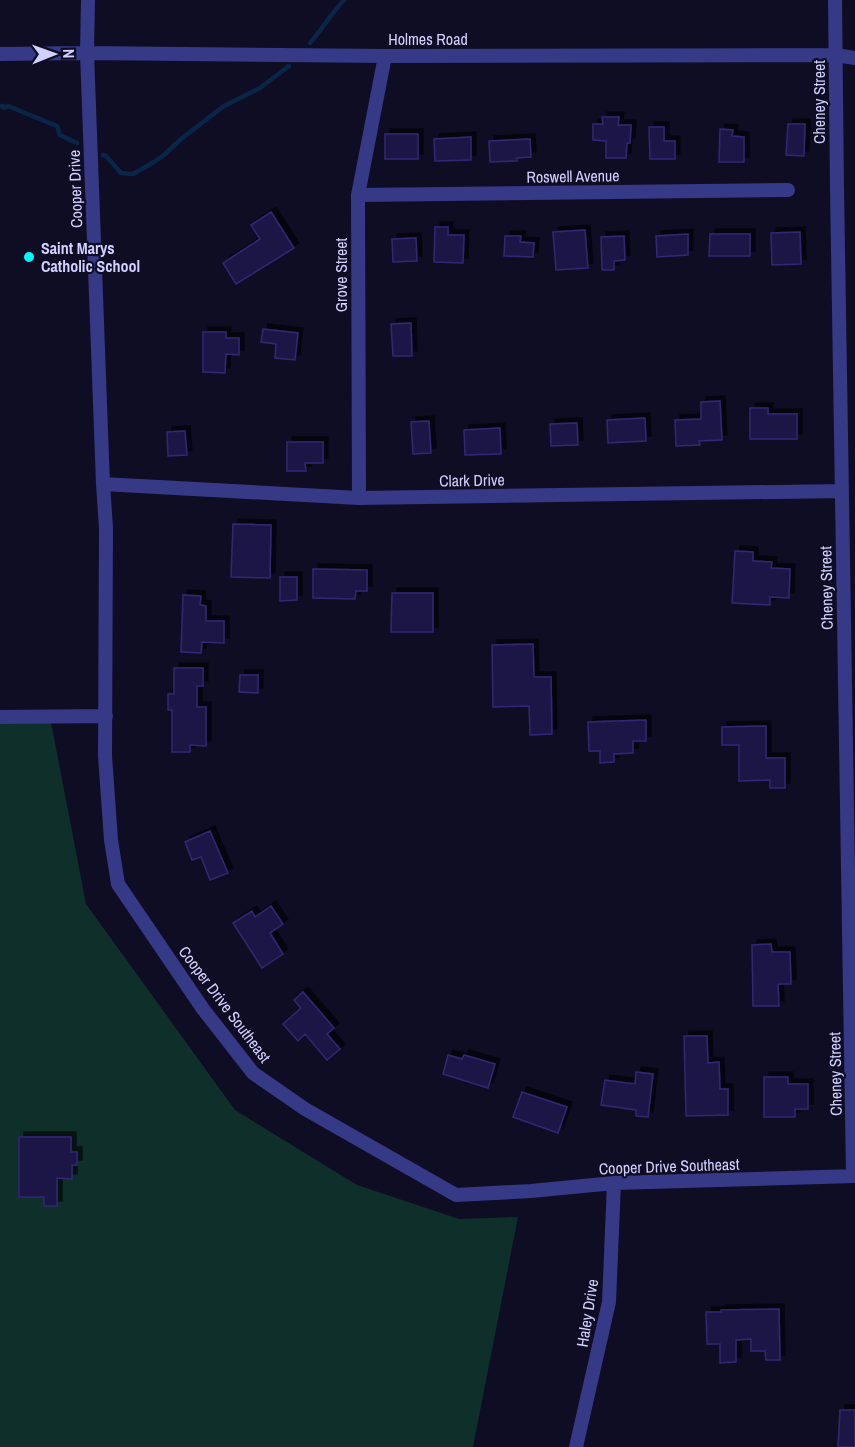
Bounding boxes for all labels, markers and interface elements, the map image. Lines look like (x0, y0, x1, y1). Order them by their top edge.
north arrow (24, 24, 84, 84)
street label: Holmes Road (388, 28, 468, 50)
text: N (58, 49, 80, 59)
street label: Cheney Street (808, 60, 830, 144)
street label: Cooper Drive (63, 150, 87, 228)
street label: Roswell Avenue (526, 164, 620, 188)
place label: Saint Marys Catholic School (41, 237, 140, 277)
street label: Grove Street (330, 237, 352, 312)
marker: Saint Marys Catholic School (22, 250, 36, 264)
street label: Clark Drive (439, 468, 505, 492)
street label: Cheney Street (814, 546, 838, 630)
street label: Cooper Drive Southeast (174, 941, 276, 1067)
street label: Cheney Street (823, 1032, 847, 1116)
street label: Cooper Drive Southeast (598, 1153, 740, 1179)
street label: Haley Drive (571, 1277, 603, 1349)

